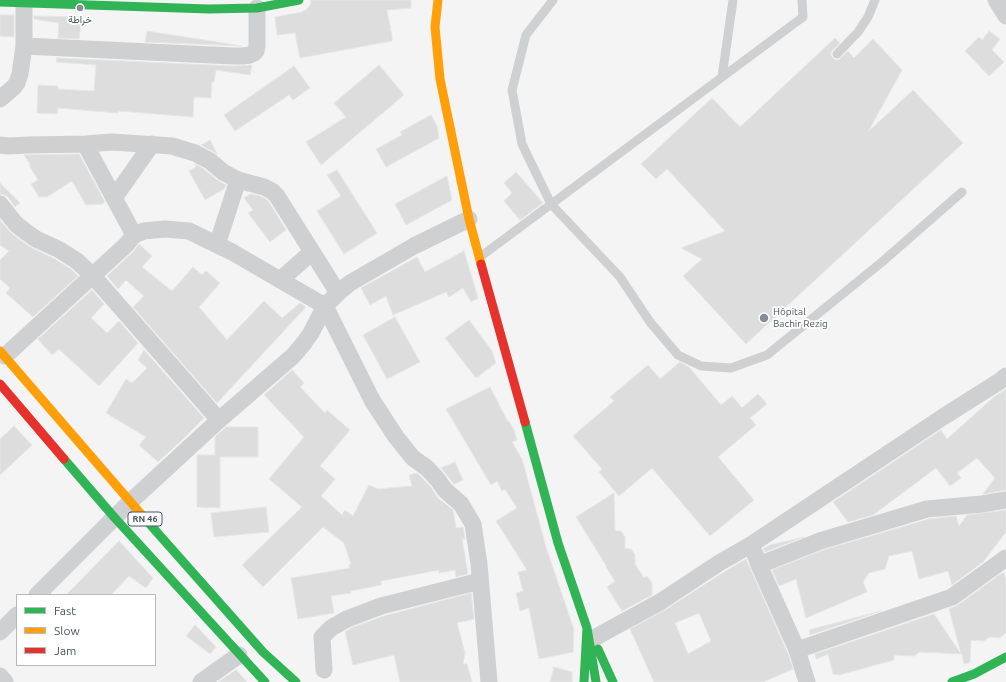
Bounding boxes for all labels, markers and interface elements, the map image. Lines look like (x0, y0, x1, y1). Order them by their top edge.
marker: خراطة (75, 3, 85, 13)
place label: خراطة (68, 14, 92, 26)
place label: Hôpital Bachir Rezig (773, 306, 828, 330)
marker: Hôpital Bachir Rezig (758, 312, 770, 324)
road number: RN 46 (128, 512, 162, 526)
legend (16, 594, 156, 666)
text: Fast (54, 604, 76, 617)
text: Slow (54, 624, 80, 637)
text: Jam (54, 644, 76, 657)

